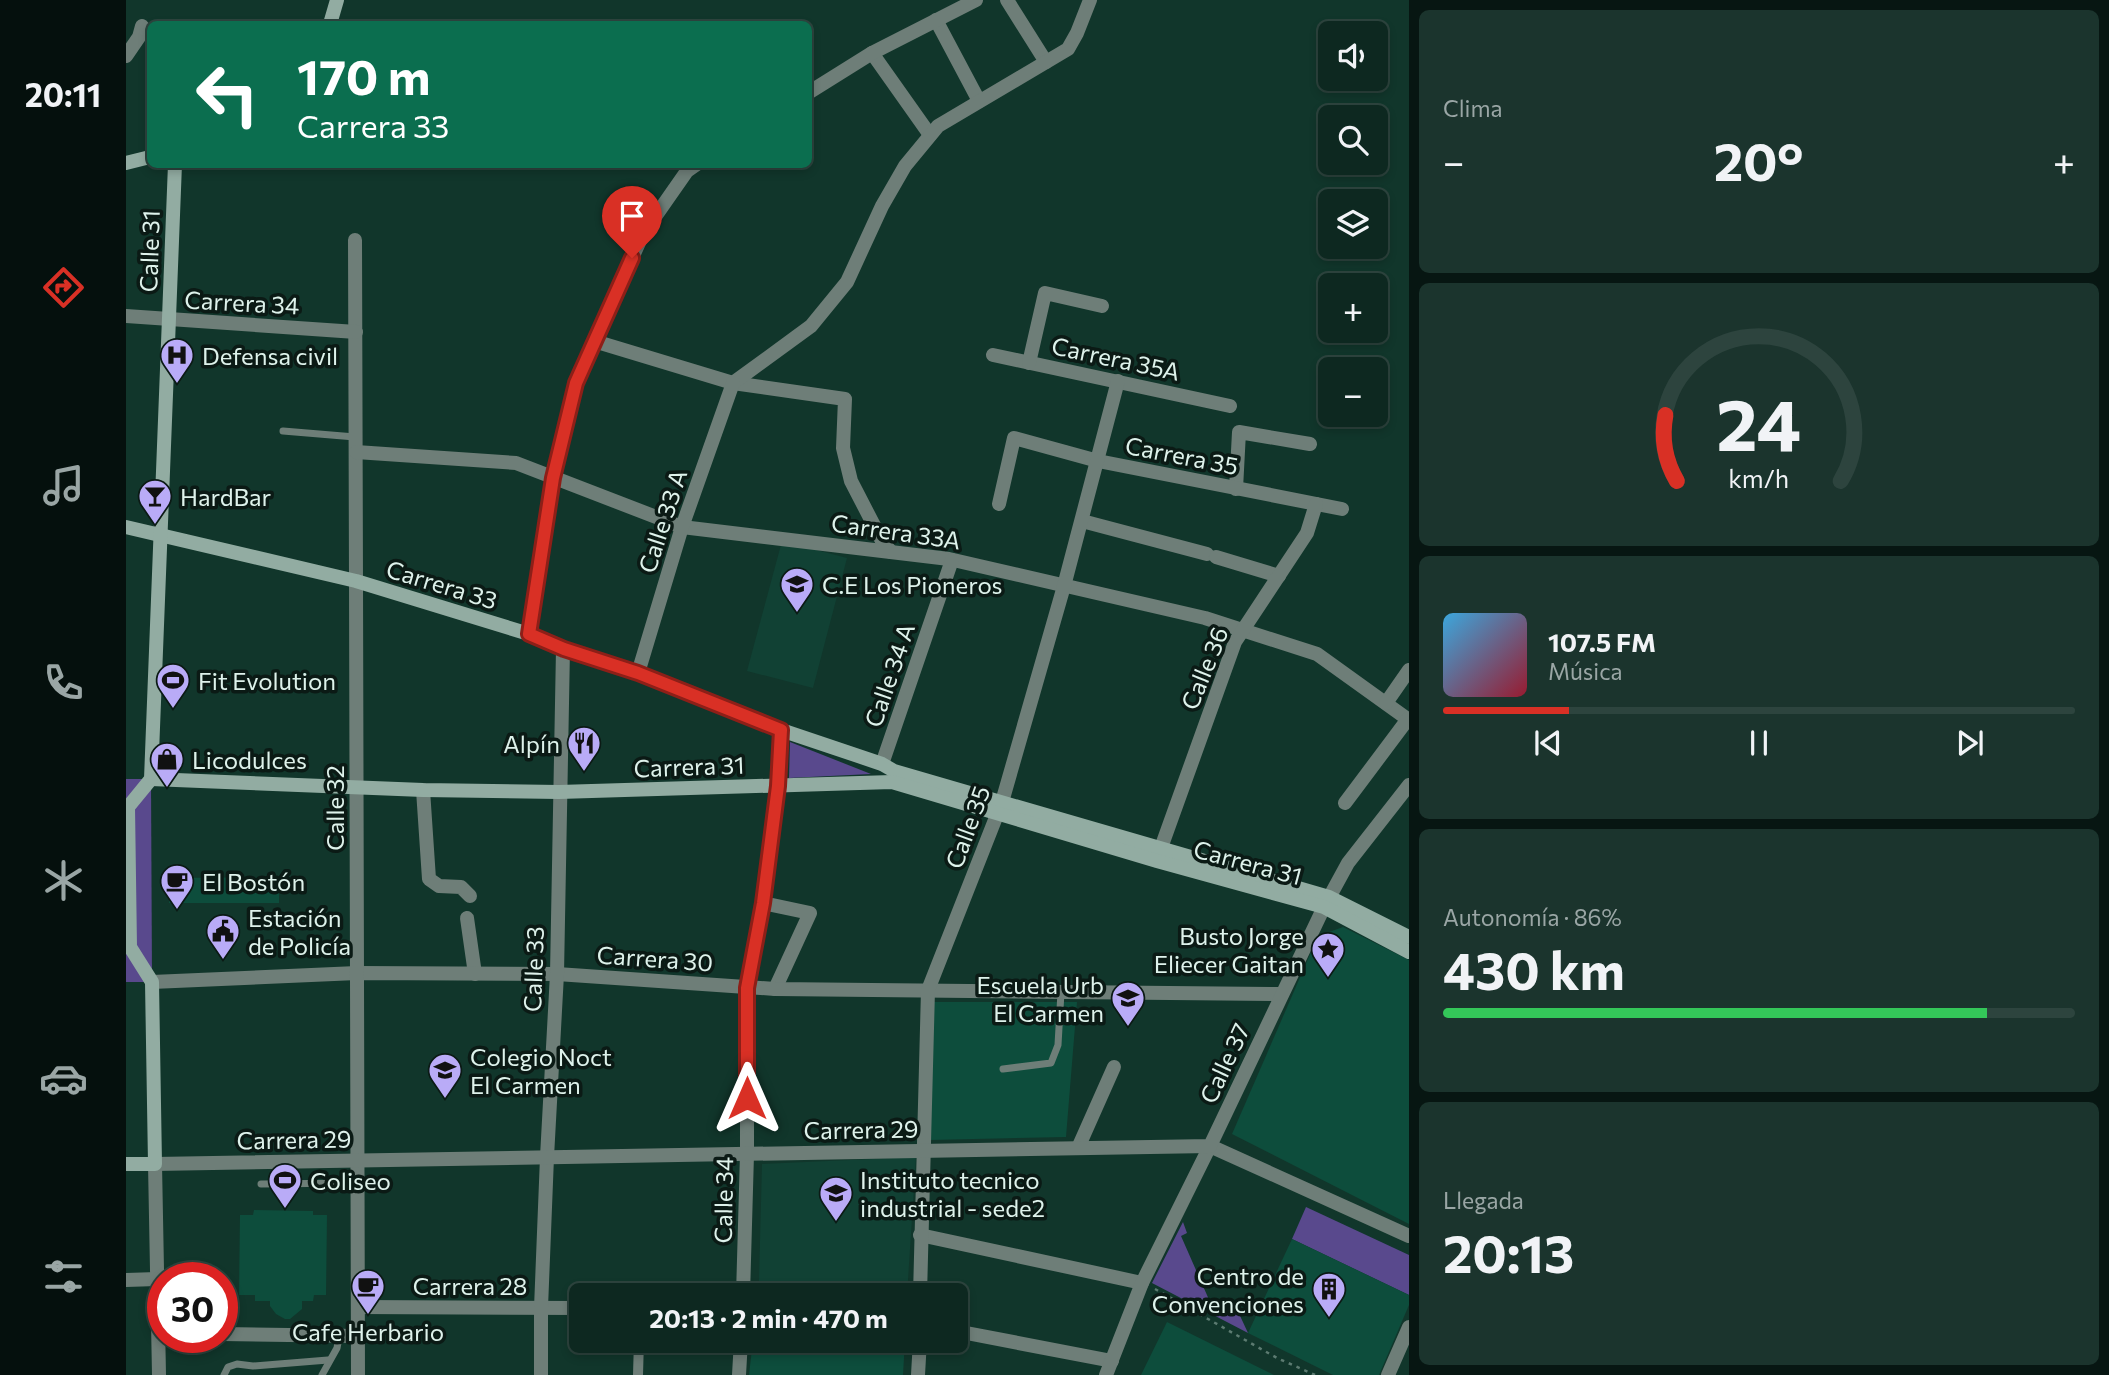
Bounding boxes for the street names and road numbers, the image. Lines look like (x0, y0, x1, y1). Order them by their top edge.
street label: Calle 31 (133, 209, 165, 293)
street label: Carrera 34 (184, 285, 300, 319)
street label: Carrera 35A (1049, 330, 1183, 386)
street label: Carrera 35 (1123, 430, 1241, 480)
street label: Calle 33 A (632, 466, 692, 576)
street label: Carrera 33A (829, 508, 963, 554)
street label: Carrera 33 (383, 553, 501, 615)
street label: Calle 34 A (858, 619, 920, 731)
street label: Calle 36 (1174, 622, 1234, 714)
street label: Carrera 31 (633, 750, 745, 782)
street label: Calle 32 (320, 765, 349, 851)
street label: Calle 35 (939, 782, 995, 872)
street label: Carrera 31 (1191, 834, 1305, 890)
street label: Calle 33 (517, 926, 549, 1012)
street label: Carrera 30 (596, 939, 714, 977)
street label: Calle 37 (1193, 1018, 1255, 1108)
street label: Carrera 29 (803, 1114, 919, 1144)
street label: Carrera 29 (236, 1124, 352, 1154)
street label: Calle 34 (708, 1156, 738, 1244)
street label: Carrera 28 (413, 1271, 527, 1300)

